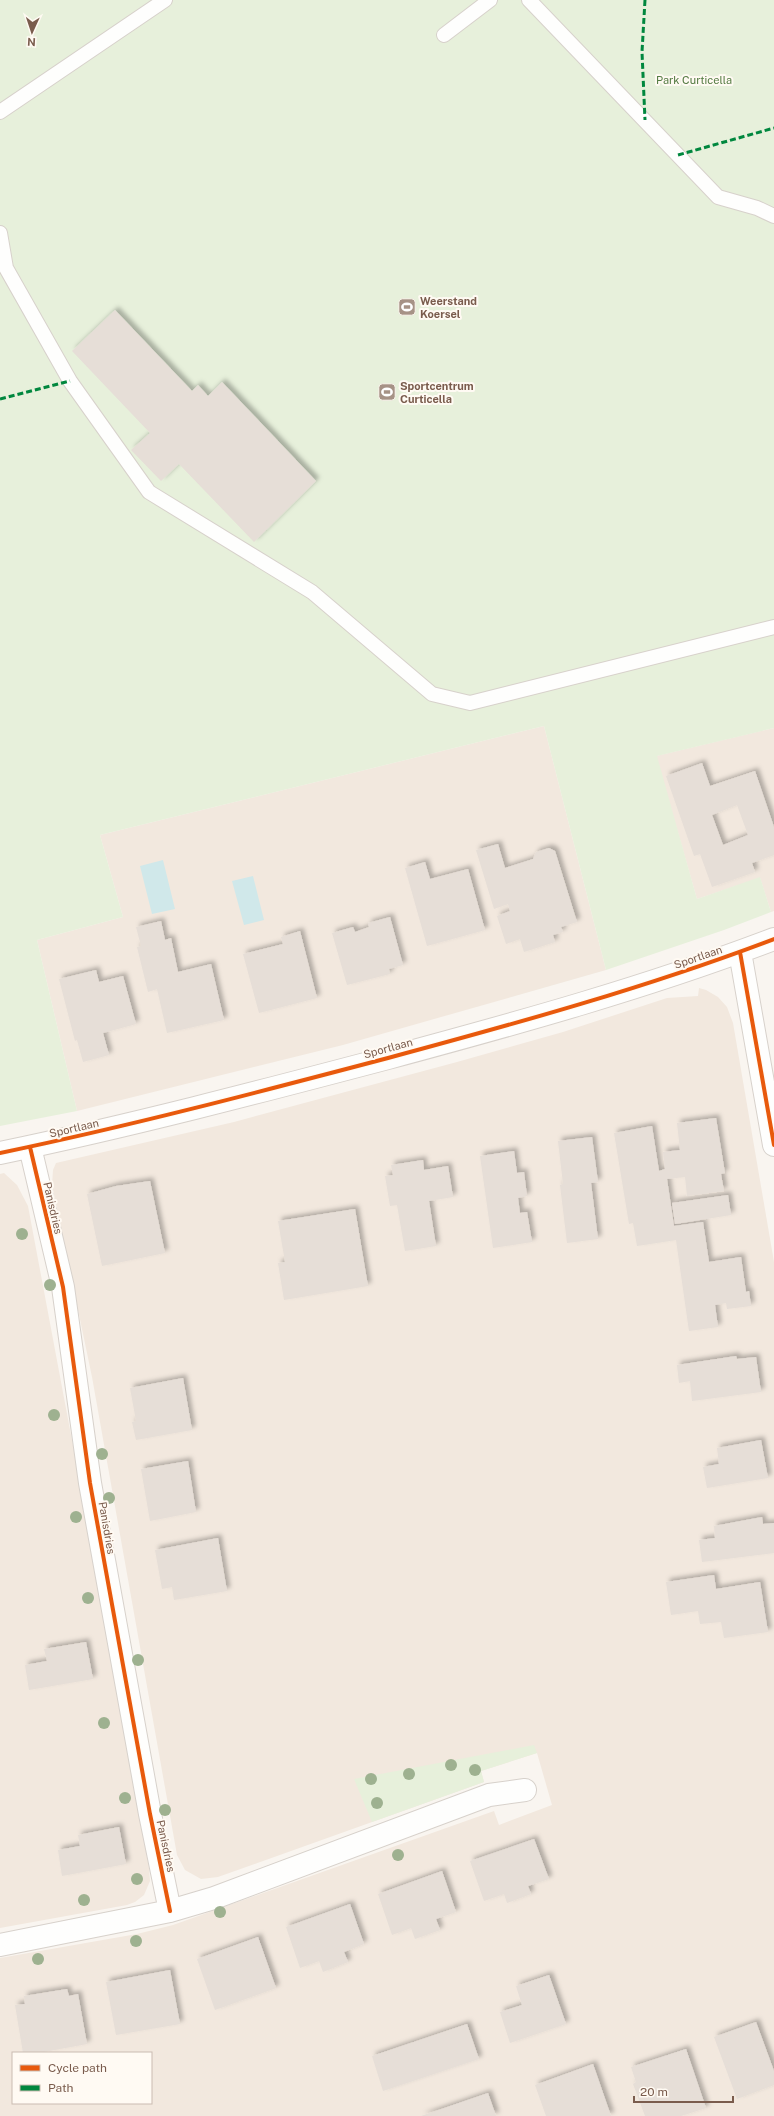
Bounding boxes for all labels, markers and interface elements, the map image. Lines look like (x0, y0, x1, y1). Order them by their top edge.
north arrow (12, 12, 52, 52)
text: N (27, 36, 36, 48)
park label: Park Curticella (656, 74, 732, 86)
place label: Weerstand Koersel (420, 295, 477, 320)
sports icon: Weerstand Koersel (397, 297, 417, 317)
place label: Sportcentrum Curticella (400, 380, 474, 405)
sports icon: Sportcentrum Curticella (377, 382, 397, 402)
street label: Sportlaan (672, 943, 724, 971)
street label: Sportlaan (362, 1036, 414, 1060)
street label: Sportlaan (48, 1116, 100, 1140)
street label: Panisdries (41, 1181, 65, 1236)
street label: Panisdries (96, 1501, 118, 1556)
street label: Panisdries (155, 1819, 177, 1874)
legend (12, 2052, 152, 2104)
text: Cycle path (48, 2061, 107, 2075)
scale bar (634, 2078, 733, 2104)
text: Path (48, 2081, 74, 2095)
text: 20 m (640, 2085, 668, 2099)

